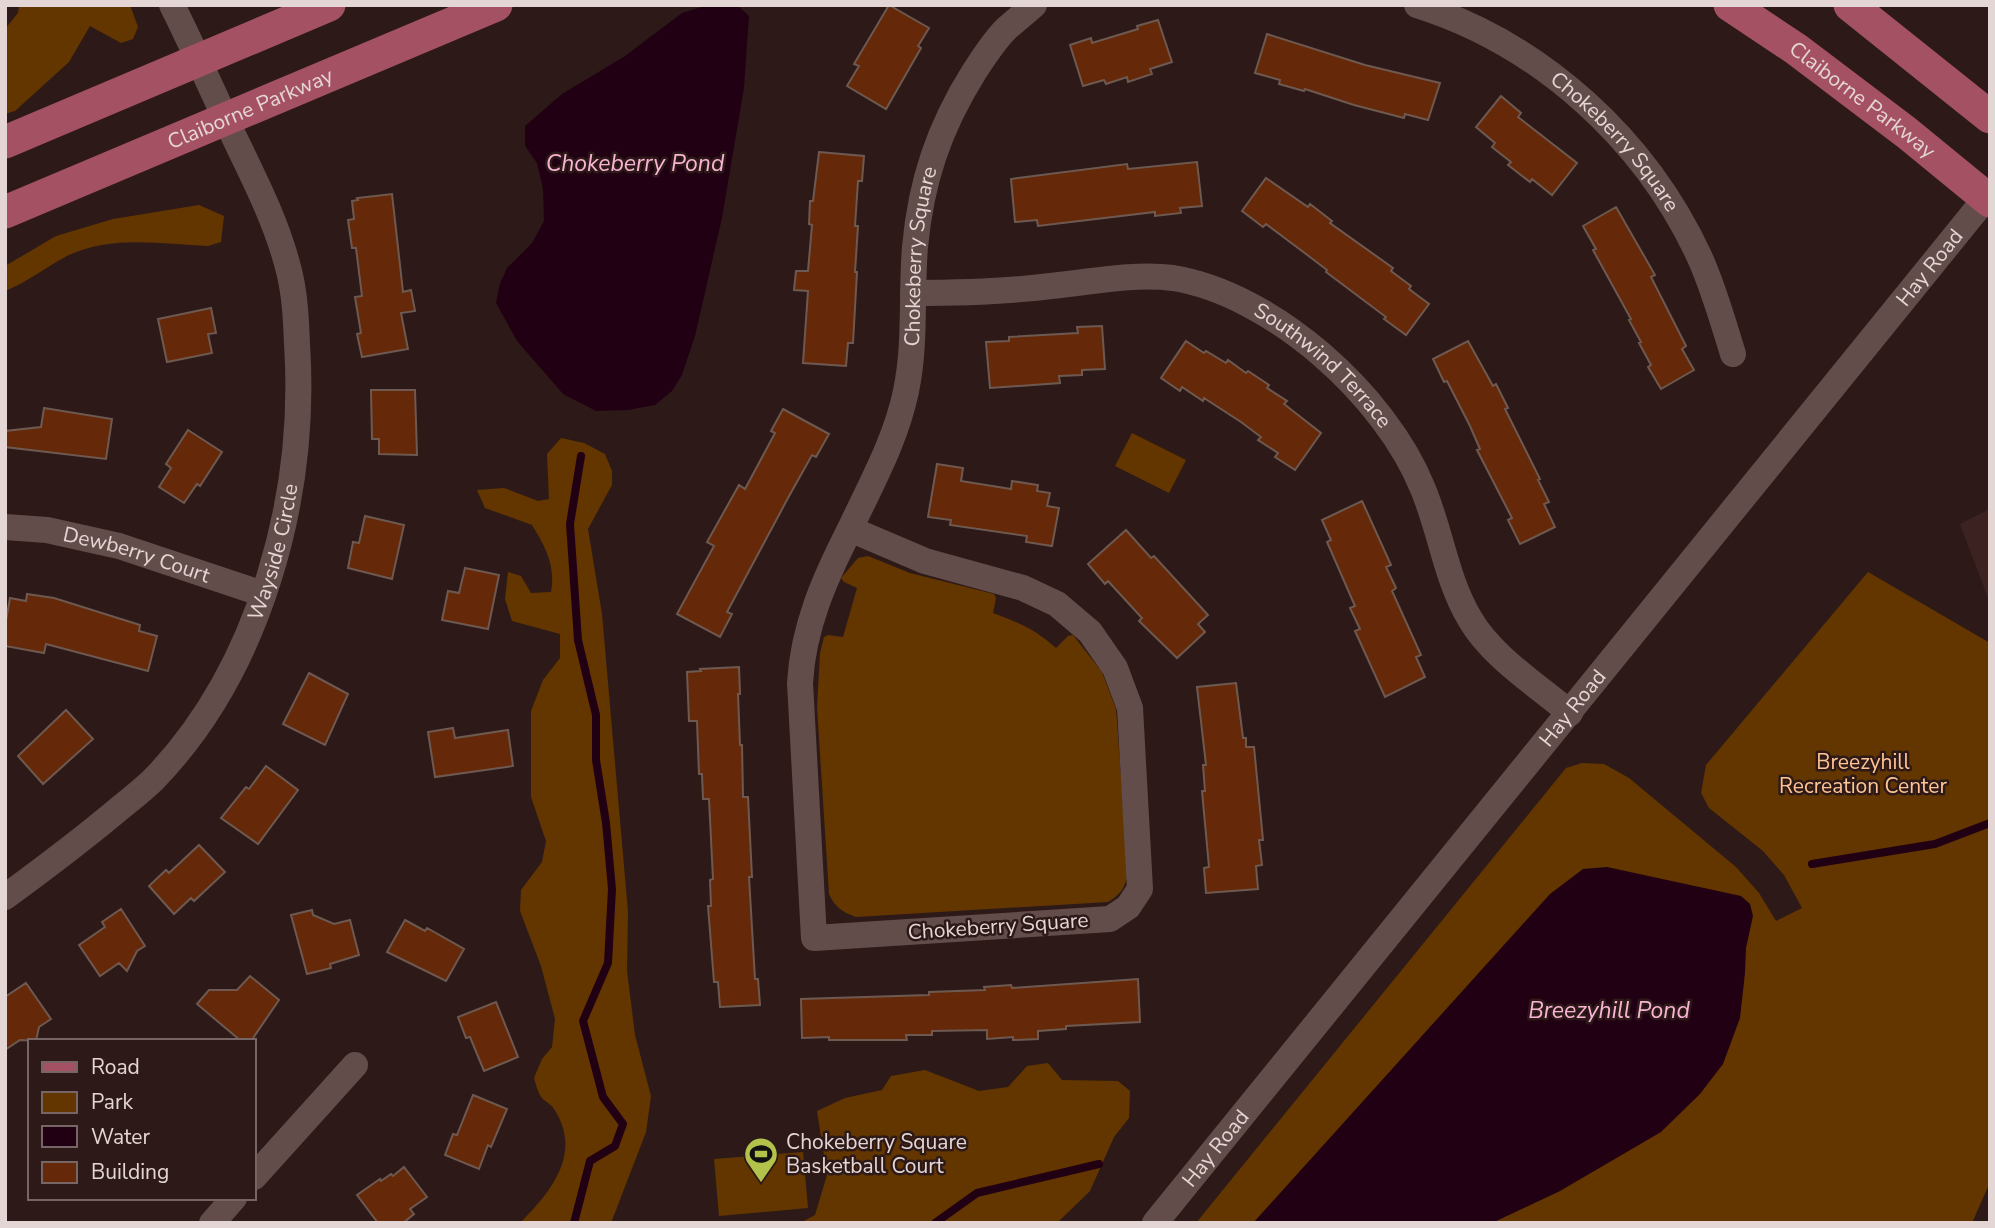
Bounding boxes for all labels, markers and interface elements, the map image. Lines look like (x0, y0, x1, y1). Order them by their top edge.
street label: Claiborne Parkway (1784, 35, 1942, 165)
street label: Claiborne Parkway (163, 61, 337, 156)
street label: Chokeberry Square (1545, 65, 1686, 217)
water label: Chokeberry Pond (546, 148, 725, 179)
street label: Chokeberry Square (898, 163, 944, 347)
street label: Hay Road (1890, 223, 1969, 312)
street label: Southwind Terrace (1249, 296, 1398, 434)
street label: Wayside Circle (241, 482, 305, 625)
street label: Dewberry Court (60, 520, 214, 590)
street label: Hay Road (1533, 663, 1612, 753)
park label: Breezyhill Recreation Center (1779, 748, 1948, 800)
street label: Chokeberry Square (907, 906, 1089, 946)
water label: Breezyhill Pond (1528, 995, 1690, 1026)
legend (28, 1039, 256, 1200)
text: Road (91, 1053, 140, 1081)
text: Park (91, 1088, 133, 1116)
street label: Hay Road (1176, 1104, 1255, 1193)
text: Water (91, 1123, 150, 1151)
place label: Chokeberry Square Basketball Court (786, 1128, 967, 1180)
sports icon: Chokeberry Square Basketball Court (742, 1135, 780, 1184)
text: Building (91, 1158, 169, 1186)

